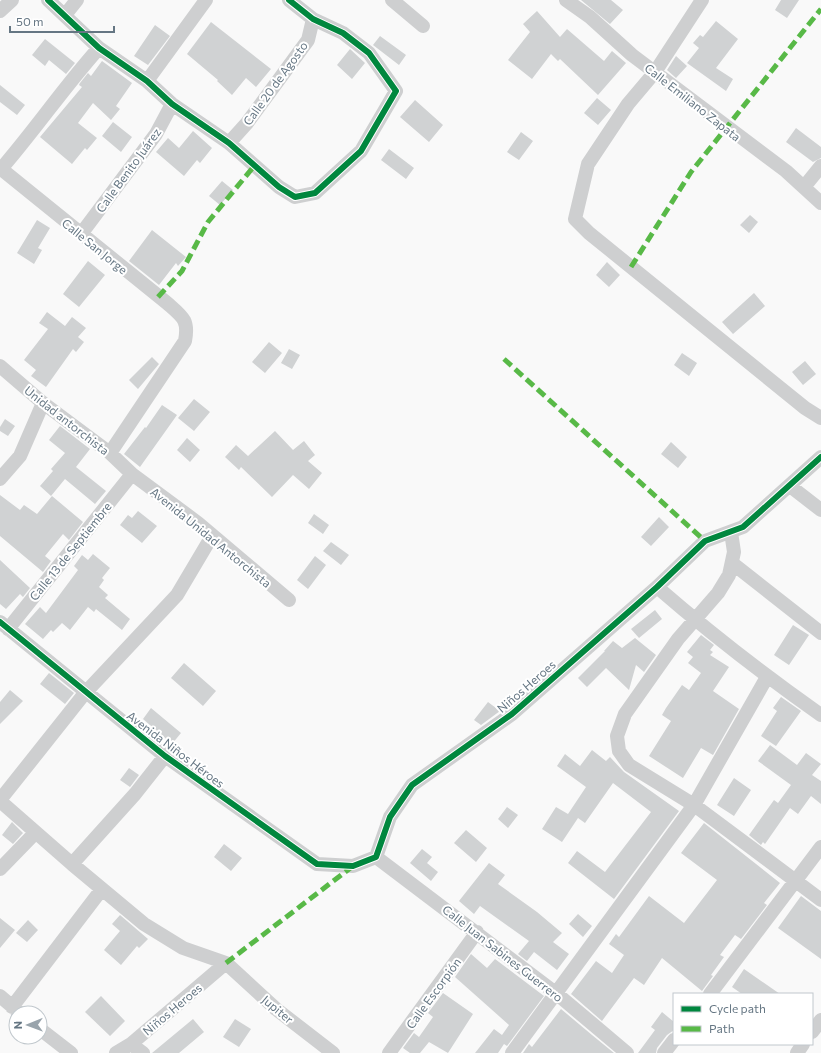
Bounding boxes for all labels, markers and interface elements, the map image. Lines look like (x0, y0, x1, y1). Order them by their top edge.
scale bar (10, 8, 114, 34)
text: 50 m (16, 14, 44, 28)
street label: Calle 20 de Agosto (240, 38, 310, 128)
street label: Calle Emiliano Zapata (642, 60, 744, 144)
street label: Calle Benito Juárez (93, 125, 164, 216)
street label: Calle San Jorge (59, 215, 130, 277)
street label: Unidad antorchista (22, 383, 112, 457)
street label: Avenida Unidad Antorchista (148, 484, 274, 590)
street label: Calle 13 de Septiembre (26, 499, 114, 603)
street label: Niños Heroes (494, 657, 558, 715)
street label: Avenida Niños Héroes (125, 708, 227, 790)
street label: Calle Juan Sabines Guerrero (440, 902, 566, 1005)
street label: Calle Escorpión (403, 955, 463, 1031)
street label: Niños Heroes (140, 980, 204, 1038)
street label: Jupiter (259, 992, 297, 1027)
legend (673, 993, 813, 1045)
text: Cycle path (709, 1001, 766, 1015)
north arrow (8, 1005, 48, 1045)
text: N (11, 1021, 24, 1029)
text: Path (709, 1021, 735, 1035)

